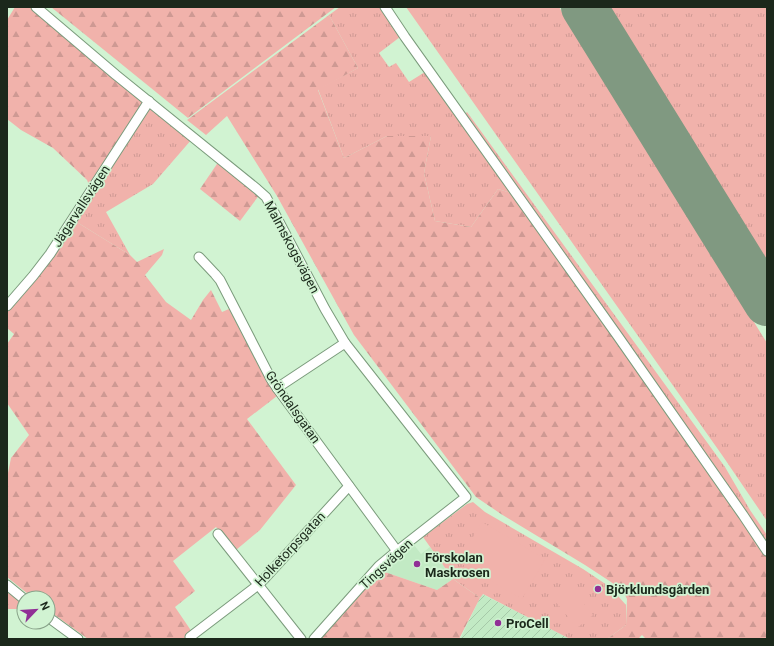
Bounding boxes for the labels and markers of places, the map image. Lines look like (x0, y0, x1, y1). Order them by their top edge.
place label: Förskolan Maskrosen (425, 550, 490, 580)
marker: Förskolan Maskrosen (412, 559, 422, 569)
place label: Björklundsgården (606, 582, 709, 597)
marker: Björklundsgården (593, 584, 603, 594)
place label: ProCell (506, 616, 549, 631)
marker: ProCell (493, 618, 503, 628)

